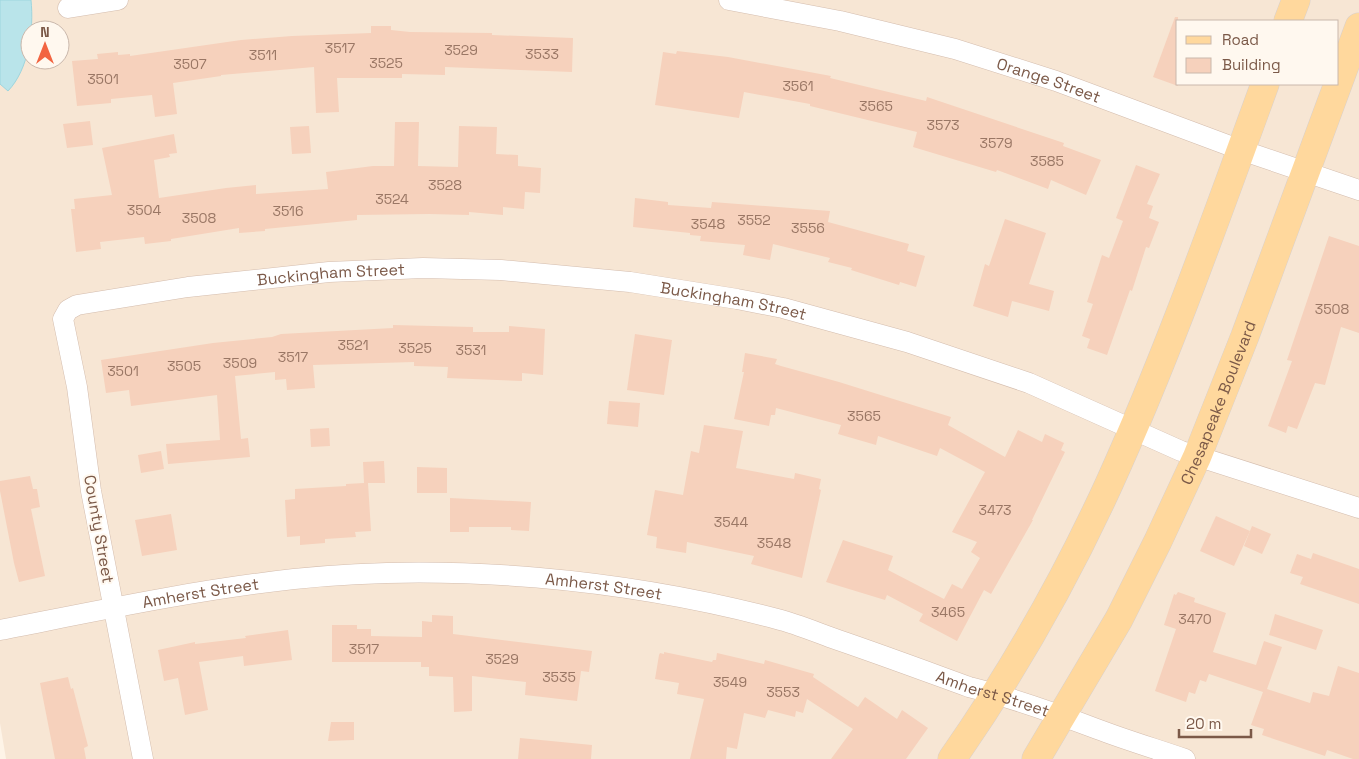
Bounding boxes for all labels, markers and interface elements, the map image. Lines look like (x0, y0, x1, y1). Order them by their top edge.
north arrow (20, 20, 70, 70)
legend (1176, 20, 1339, 85)
text: N (40, 23, 50, 41)
text: Road (1222, 30, 1259, 49)
house number: 3517 (325, 39, 355, 57)
house number: 3529 (444, 41, 478, 59)
house number: 3533 (525, 45, 559, 63)
house number: 3511 (249, 46, 277, 64)
street label: Orange Street (994, 52, 1104, 107)
house number: 3525 (369, 54, 403, 72)
house number: 3507 (173, 55, 207, 73)
text: Building (1222, 55, 1281, 74)
house number: 3501 (87, 70, 119, 88)
house number: 3561 (782, 77, 814, 95)
house number: 3565 (859, 97, 893, 115)
house number: 3573 (926, 116, 960, 134)
house number: 3579 (979, 134, 1013, 152)
house number: 3585 (1030, 152, 1064, 170)
house number: 3528 (428, 176, 462, 194)
house number: 3524 (375, 190, 409, 208)
house number: 3504 (127, 201, 162, 219)
house number: 3516 (272, 202, 304, 220)
house number: 3508 (182, 209, 217, 227)
house number: 3552 (737, 211, 771, 229)
house number: 3548 (691, 215, 725, 233)
house number: 3556 (791, 219, 825, 237)
street label: Buckingham Street (256, 258, 405, 290)
street label: Buckingham Street (659, 276, 809, 325)
house number: 3508 (1315, 300, 1350, 318)
street label: Chesapeake Boulevard (1175, 318, 1260, 488)
house number: 3521 (337, 336, 369, 354)
house number: 3525 (398, 339, 432, 357)
house number: 3531 (456, 341, 486, 359)
house number: 3517 (278, 348, 308, 366)
house number: 3509 (223, 354, 257, 372)
house number: 3505 (167, 357, 201, 375)
house number: 3501 (107, 362, 139, 380)
house number: 3565 (847, 407, 881, 425)
street label: County Street (79, 473, 119, 585)
house number: 3473 (978, 501, 1012, 519)
house number: 3544 (714, 513, 748, 531)
house number: 3548 (757, 534, 791, 552)
street label: Amherst Street (544, 568, 664, 604)
street label: Amherst Street (141, 573, 260, 613)
house number: 3465 (931, 603, 965, 621)
house number: 3470 (1178, 610, 1212, 628)
house number: 3517 (349, 640, 379, 658)
house number: 3529 (485, 650, 519, 668)
street label: Amherst Street (933, 665, 1052, 721)
house number: 3535 (542, 668, 576, 686)
house number: 3549 (713, 673, 747, 691)
house number: 3553 (766, 683, 800, 701)
scale bar (1179, 706, 1252, 738)
text: 20 m (1186, 714, 1221, 733)

